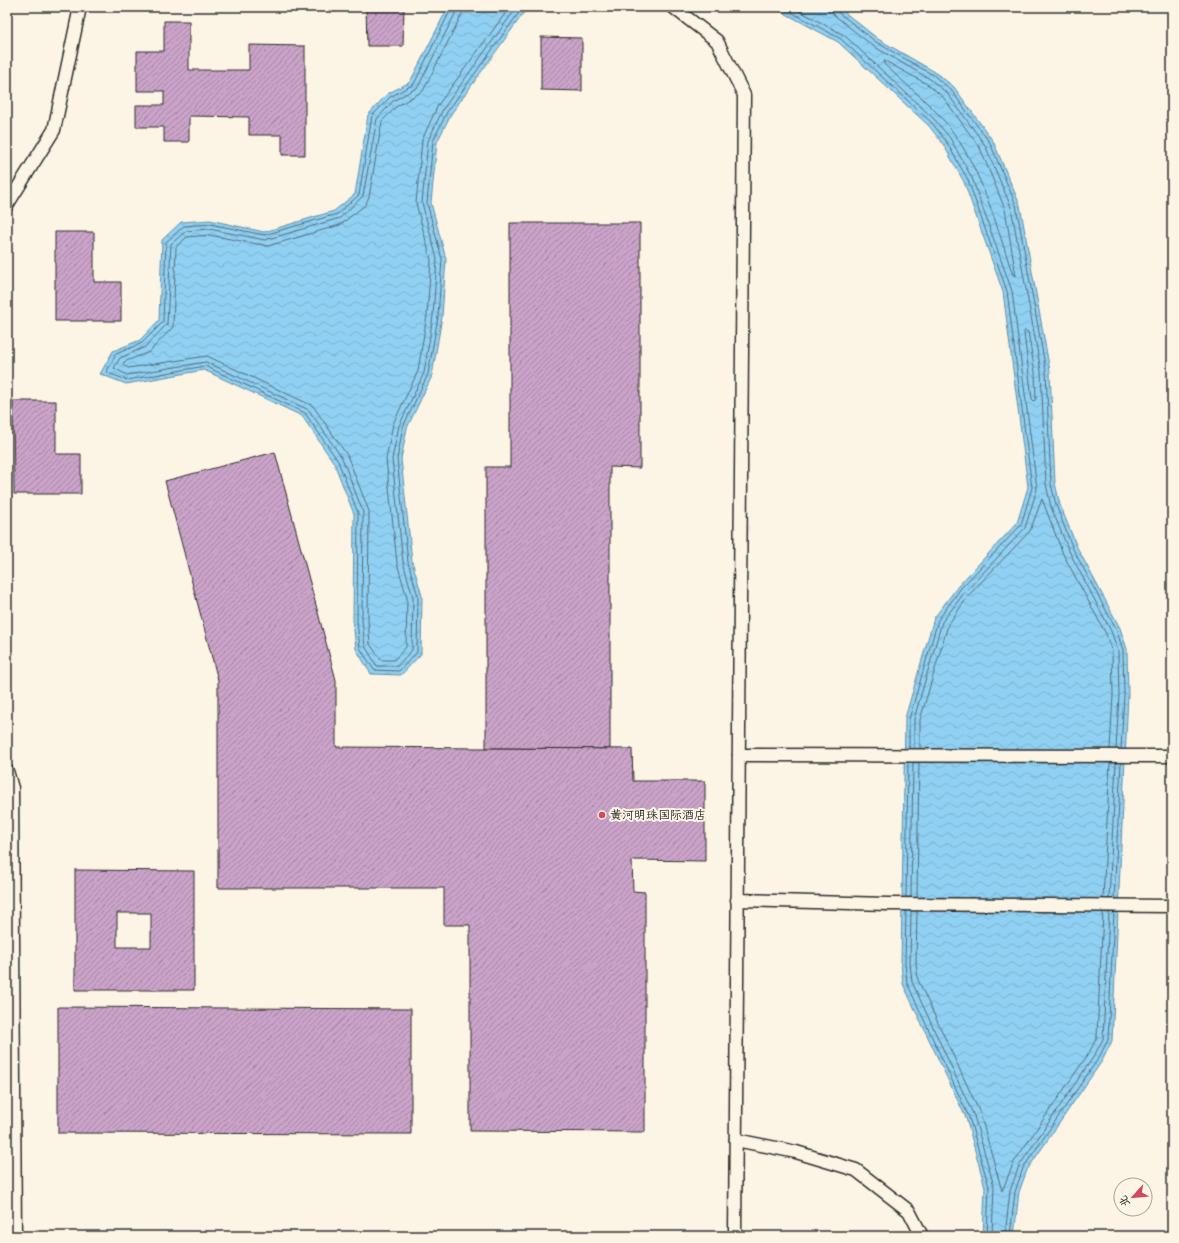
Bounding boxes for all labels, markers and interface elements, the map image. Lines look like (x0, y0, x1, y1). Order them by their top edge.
place label: 黄河明珠国际酒店 (610, 806, 706, 822)
marker: 黄河明珠国际酒店 (597, 810, 607, 820)
north arrow (1113, 1177, 1153, 1217)
text: 北 (1114, 1193, 1133, 1210)

